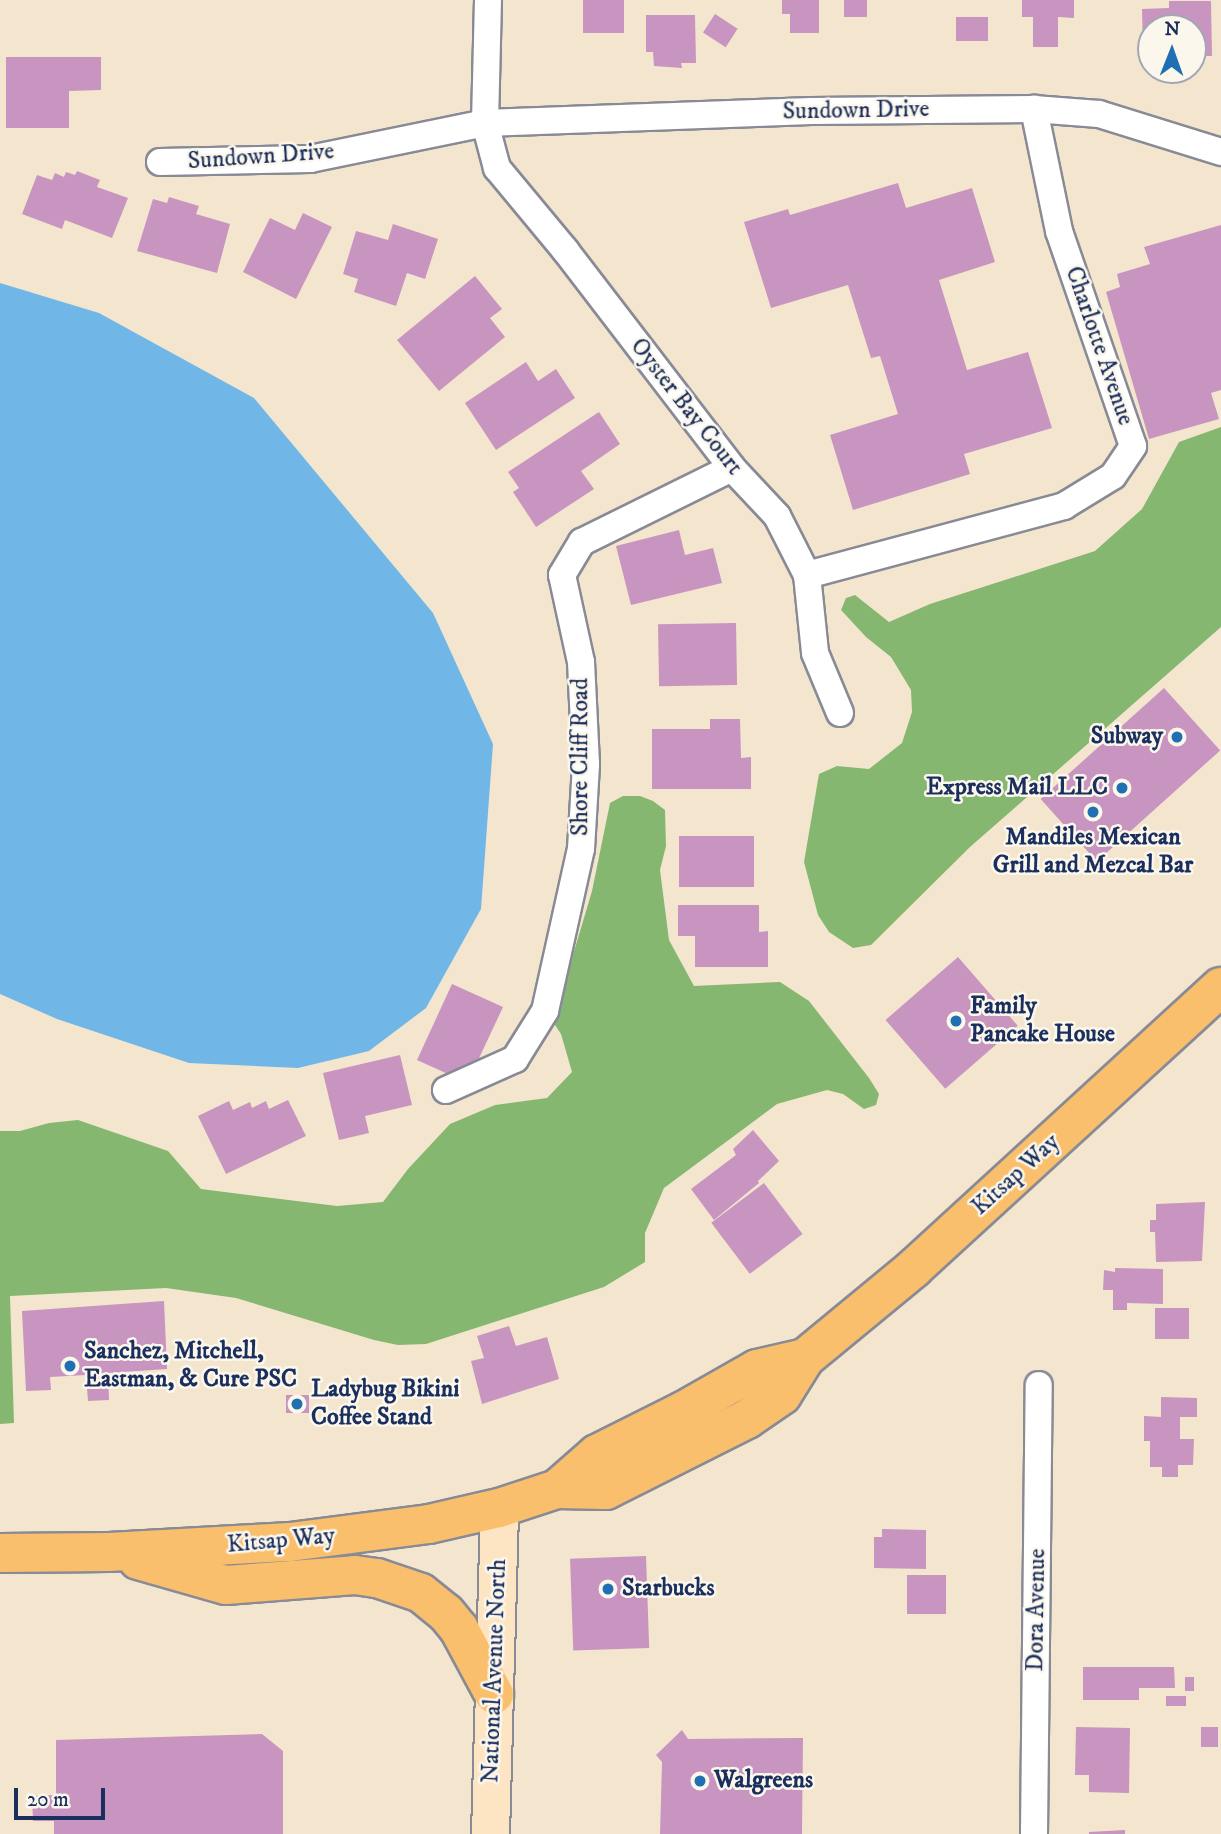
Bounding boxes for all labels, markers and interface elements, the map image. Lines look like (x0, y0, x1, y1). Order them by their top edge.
north arrow (1137, 14, 1207, 84)
text: N (1164, 18, 1180, 41)
street label: Sundown Drive (782, 95, 930, 127)
street label: Sundown Drive (187, 138, 335, 176)
street label: Charlotte Avenue (1058, 263, 1140, 429)
street label: Oyster Bay Court (624, 333, 748, 481)
street label: Shore Cliff Road (567, 678, 595, 836)
place label: Subway (1091, 723, 1163, 751)
marker: Subway (1169, 729, 1185, 745)
place label: Express Mail LLC (926, 774, 1108, 802)
marker: Express Mail LLC (1114, 780, 1130, 796)
marker: Mandiles Mexican Grill and Mezcal Bar (1085, 804, 1101, 820)
place label: Mandiles Mexican Grill and Mezcal Bar (993, 824, 1193, 880)
place label: Family Pancake House (970, 993, 1115, 1049)
marker: Family Pancake House (948, 1013, 964, 1029)
street label: Kitsap Way (966, 1128, 1066, 1222)
place label: Sanchez, Mitchell, Eastman, & Cure PSC (84, 1338, 297, 1394)
marker: Sanchez, Mitchell, Eastman, & Cure PSC (62, 1358, 78, 1374)
place label: Ladybug Bikini Coffee Stand (311, 1376, 459, 1432)
marker: Ladybug Bikini Coffee Stand (289, 1396, 305, 1412)
street label: Kitsap Way (226, 1522, 336, 1560)
street label: Dora Avenue (1022, 1548, 1052, 1672)
street label: National Avenue North (477, 1558, 513, 1784)
place label: Starbucks (622, 1575, 714, 1603)
marker: Starbucks (600, 1581, 616, 1597)
place label: Walgreens (714, 1767, 813, 1795)
marker: Walgreens (692, 1773, 708, 1789)
scale bar (18, 1774, 108, 1818)
text: 20 m (27, 1787, 69, 1813)

